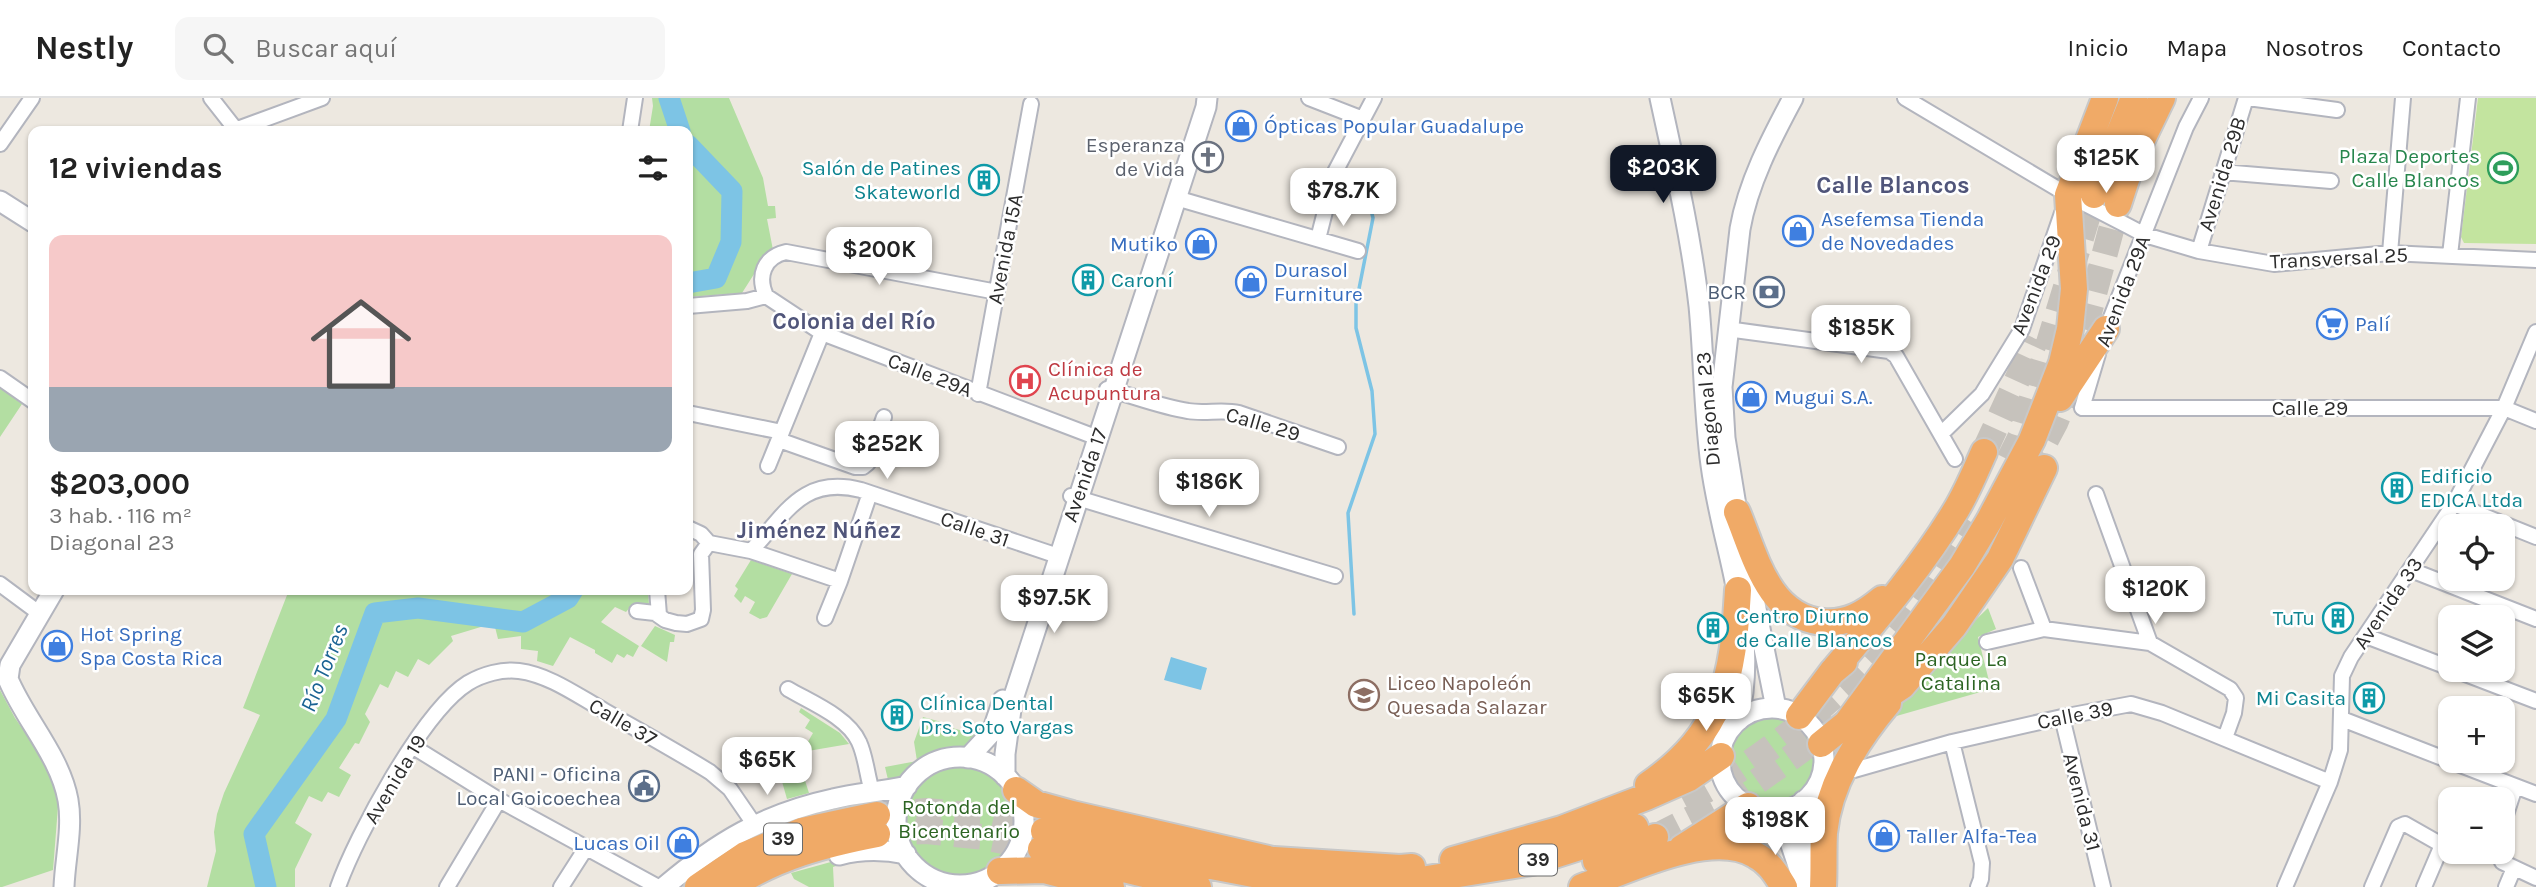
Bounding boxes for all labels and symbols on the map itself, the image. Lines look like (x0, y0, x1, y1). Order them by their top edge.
shop icon: Ópticas Popular Guadalupe (1224, 109, 1258, 143)
place label: Ópticas Popular Guadalupe (1264, 114, 1524, 138)
street label: Avenida 29B (2193, 114, 2251, 234)
place label: Esperanza de Vida (1086, 133, 1185, 181)
pin: $125K (2057, 136, 2155, 195)
church icon: Esperanza de Vida (1191, 140, 1225, 174)
place label: Plaza Deportes Calle Blancos (2339, 144, 2480, 192)
pin: $203K (1614, 146, 1712, 205)
sports icon: Plaza Deportes Calle Blancos (2486, 151, 2520, 185)
place label: Salón de Patines Skateworld (802, 156, 961, 204)
building icon: Salón de Patines Skateworld (967, 163, 1001, 197)
pin: $78.7K (1286, 169, 1400, 228)
district label: Calle Blancos (1816, 171, 1970, 199)
street label: Avenida 15A (983, 192, 1027, 306)
place label: Asefemsa Tienda de Novedades (1821, 207, 1984, 255)
shop icon: Asefemsa Tienda de Novedades (1781, 214, 1815, 248)
shop icon: Mutiko (1184, 227, 1218, 261)
pin: $200K (830, 228, 928, 287)
place label: Mutiko (1110, 232, 1178, 256)
street label: Avenida 29 (2006, 232, 2066, 338)
street label: Avenida 29A (2091, 232, 2155, 350)
street label: Transversal 25 (2269, 242, 2409, 274)
place label: Durasol Furniture (1274, 258, 1363, 306)
building icon: Caroní (1071, 263, 1105, 297)
shop icon: Durasol Furniture (1234, 265, 1268, 299)
place label: Caroní (1111, 268, 1174, 292)
bank icon: BCR (1752, 275, 1786, 309)
place label: BCR (1707, 280, 1746, 304)
pin: $185K (1812, 306, 1910, 365)
supermarket icon: Palí (2315, 307, 2349, 341)
district label: Colonia del Río (772, 308, 936, 335)
place label: Palí (2355, 312, 2391, 336)
street label: Calle 29A (884, 348, 976, 402)
street label: Diagonal 23 (1691, 351, 1725, 467)
place label: Clínica de Acupuntura (1048, 357, 1161, 405)
hospital icon: Clínica de Acupuntura (1008, 364, 1042, 398)
shop icon: Mugui S.A. (1734, 380, 1768, 414)
place label: Mugui S.A. (1774, 385, 1873, 409)
street label: Calle 29 (2272, 396, 2348, 420)
street label: Calle 29 (1223, 402, 1303, 446)
pin: $252K (838, 422, 936, 481)
street label: Avenida 17 (1058, 425, 1112, 525)
pin: $186K (1160, 460, 1258, 519)
place label: Edificio EDICA Ltda (2420, 464, 2523, 512)
building icon: Edificio EDICA Ltda (2380, 471, 2414, 505)
street label: Calle 31 (937, 506, 1013, 552)
district label: Jiménez Núñez (737, 517, 901, 544)
street label: Avenida 33 (2349, 552, 2427, 654)
pin: $120K (2106, 566, 2204, 626)
pin: $97.5K (997, 575, 1111, 635)
building icon: TuTu (2321, 601, 2355, 635)
place label: Centro Diurno de Calle Blancos (1736, 604, 1893, 652)
place label: TuTu (2273, 606, 2315, 630)
building icon: Centro Diurno de Calle Blancos (1696, 611, 1730, 645)
water label: Río Torres (294, 620, 354, 716)
place label: Hot Spring Spa Costa Rica (80, 622, 223, 670)
shop icon: Hot Spring Spa Costa Rica (40, 629, 74, 663)
park label: Parque La Catalina (1915, 647, 2007, 695)
place label: Liceo Napoleón Quesada Salazar (1387, 671, 1547, 719)
pin: $65K (1665, 674, 1747, 733)
school or university icon: Liceo Napoleón Quesada Salazar (1347, 678, 1381, 712)
building icon: Mi Casita (2352, 681, 2386, 715)
place label: Mi Casita (2256, 686, 2346, 710)
place label: Clínica Dental Drs. Soto Vargas (920, 691, 1074, 739)
street label: Calle 37 (585, 693, 661, 751)
street label: Calle 39 (2035, 696, 2115, 734)
building icon: Clínica Dental Drs. Soto Vargas (880, 698, 914, 732)
street label: Avenida 19 (359, 730, 431, 828)
pin: $65K (726, 738, 808, 797)
street label: Avenida 31 (2058, 750, 2106, 854)
place label: PANI - Oficina Local Goicoechea (456, 762, 621, 810)
public building icon: PANI - Oficina Local Goicoechea (627, 769, 661, 803)
park label: Rotonda del Bicentenario (898, 795, 1020, 843)
pin: $198K (1726, 798, 1824, 857)
shop icon: Taller Alfa-Tea (1867, 819, 1901, 853)
road number: 39 (764, 824, 802, 854)
place label: Taller Alfa-Tea (1907, 824, 2038, 848)
shop icon: Lucas Oil (666, 826, 700, 860)
place label: Lucas Oil (573, 831, 660, 855)
road number: 39 (1519, 845, 1557, 876)

